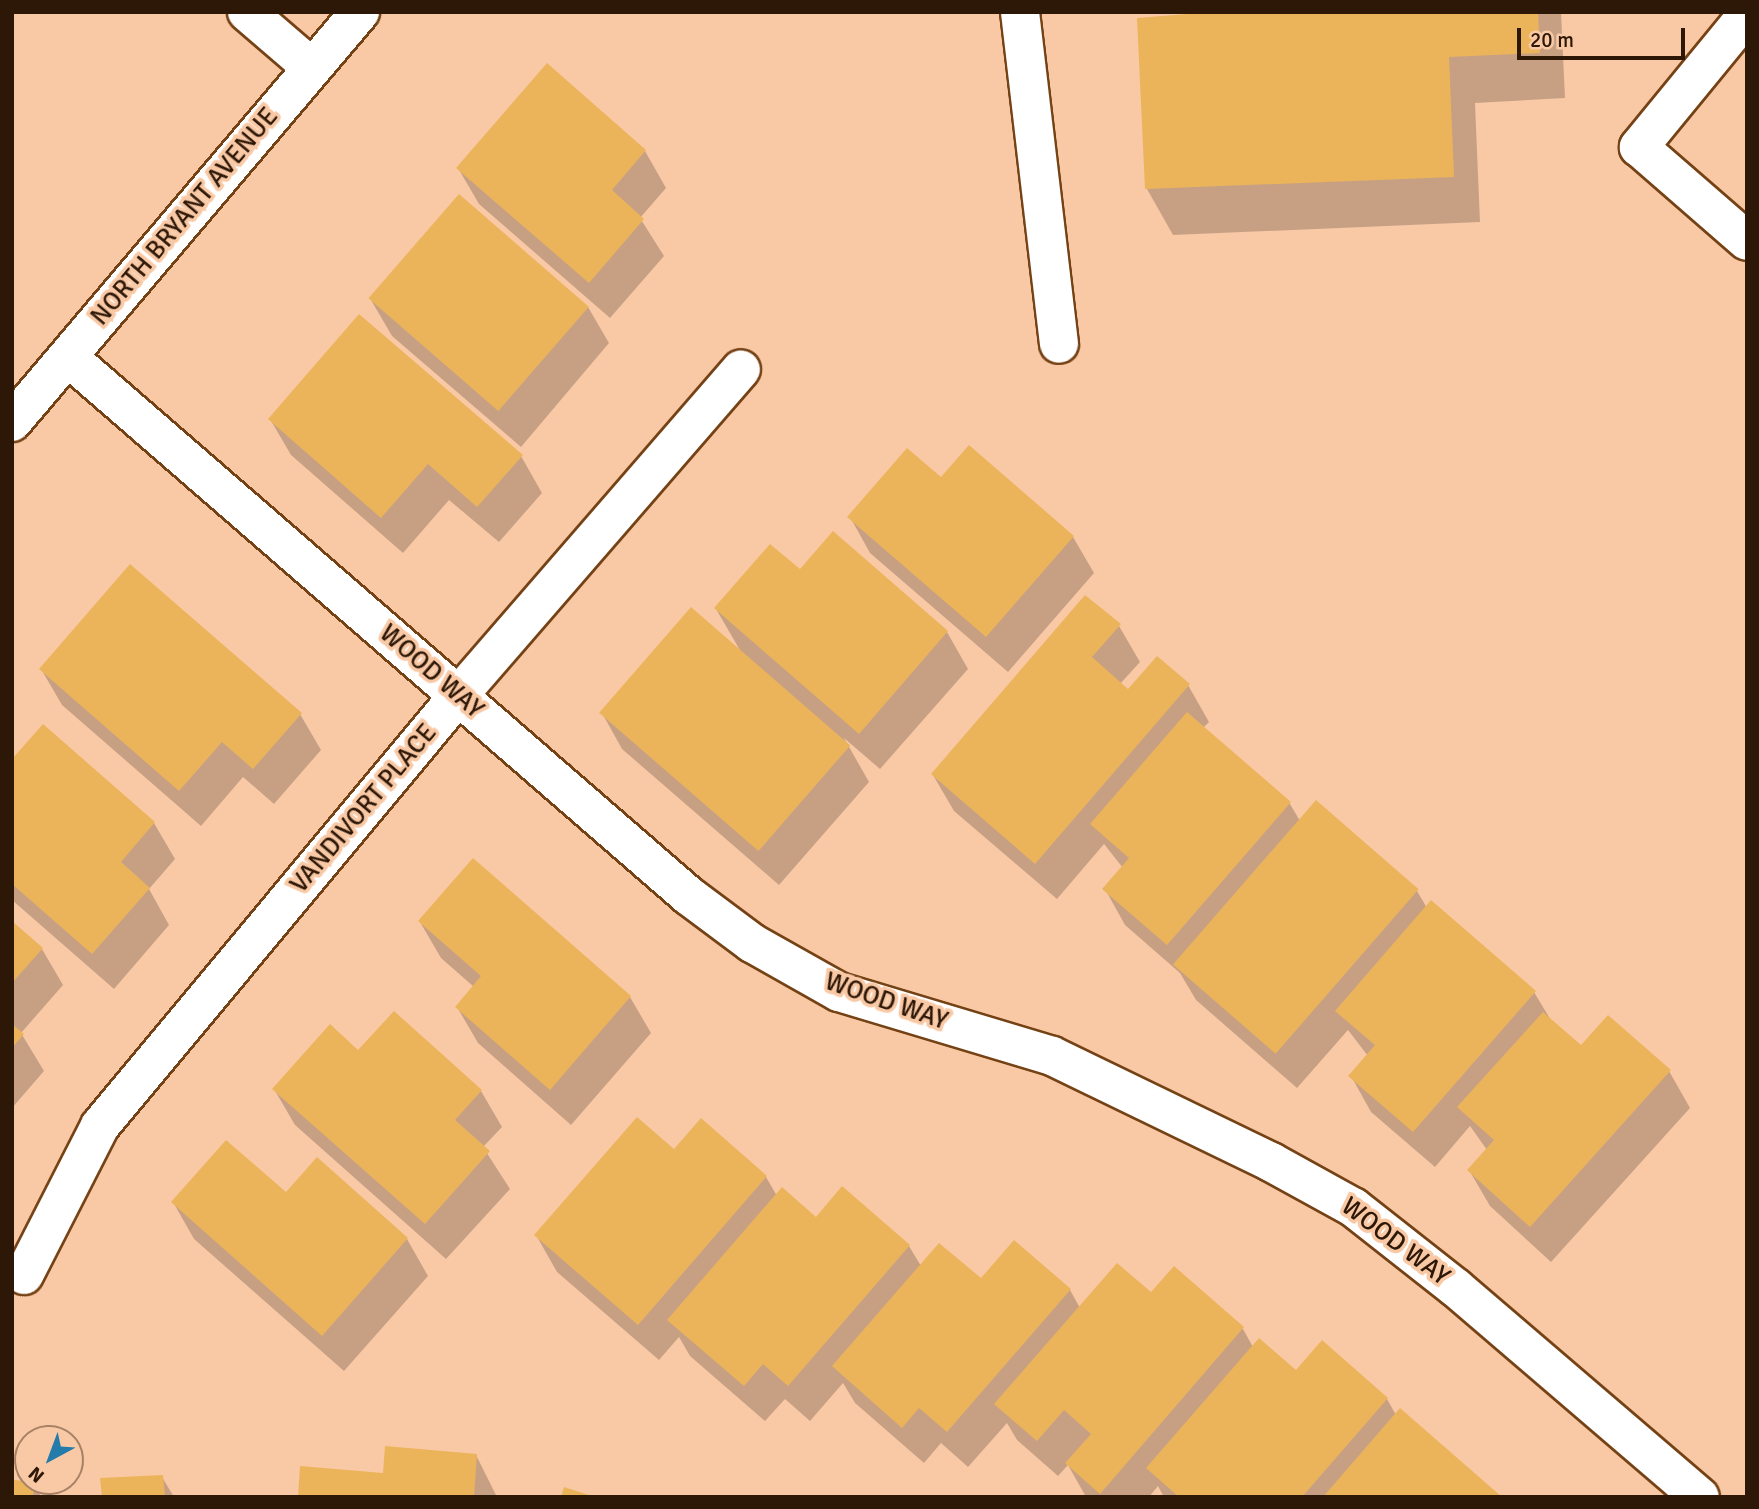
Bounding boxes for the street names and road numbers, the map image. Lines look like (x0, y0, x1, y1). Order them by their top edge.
street label: NORTH BRYANT AVENUE (85, 102, 285, 332)
street label: WOOD WAY (373, 618, 489, 726)
street label: VANDIVORT PLACE (284, 718, 444, 900)
street label: WOOD WAY (821, 966, 951, 1038)
street label: WOOD WAY (1335, 1191, 1455, 1293)

